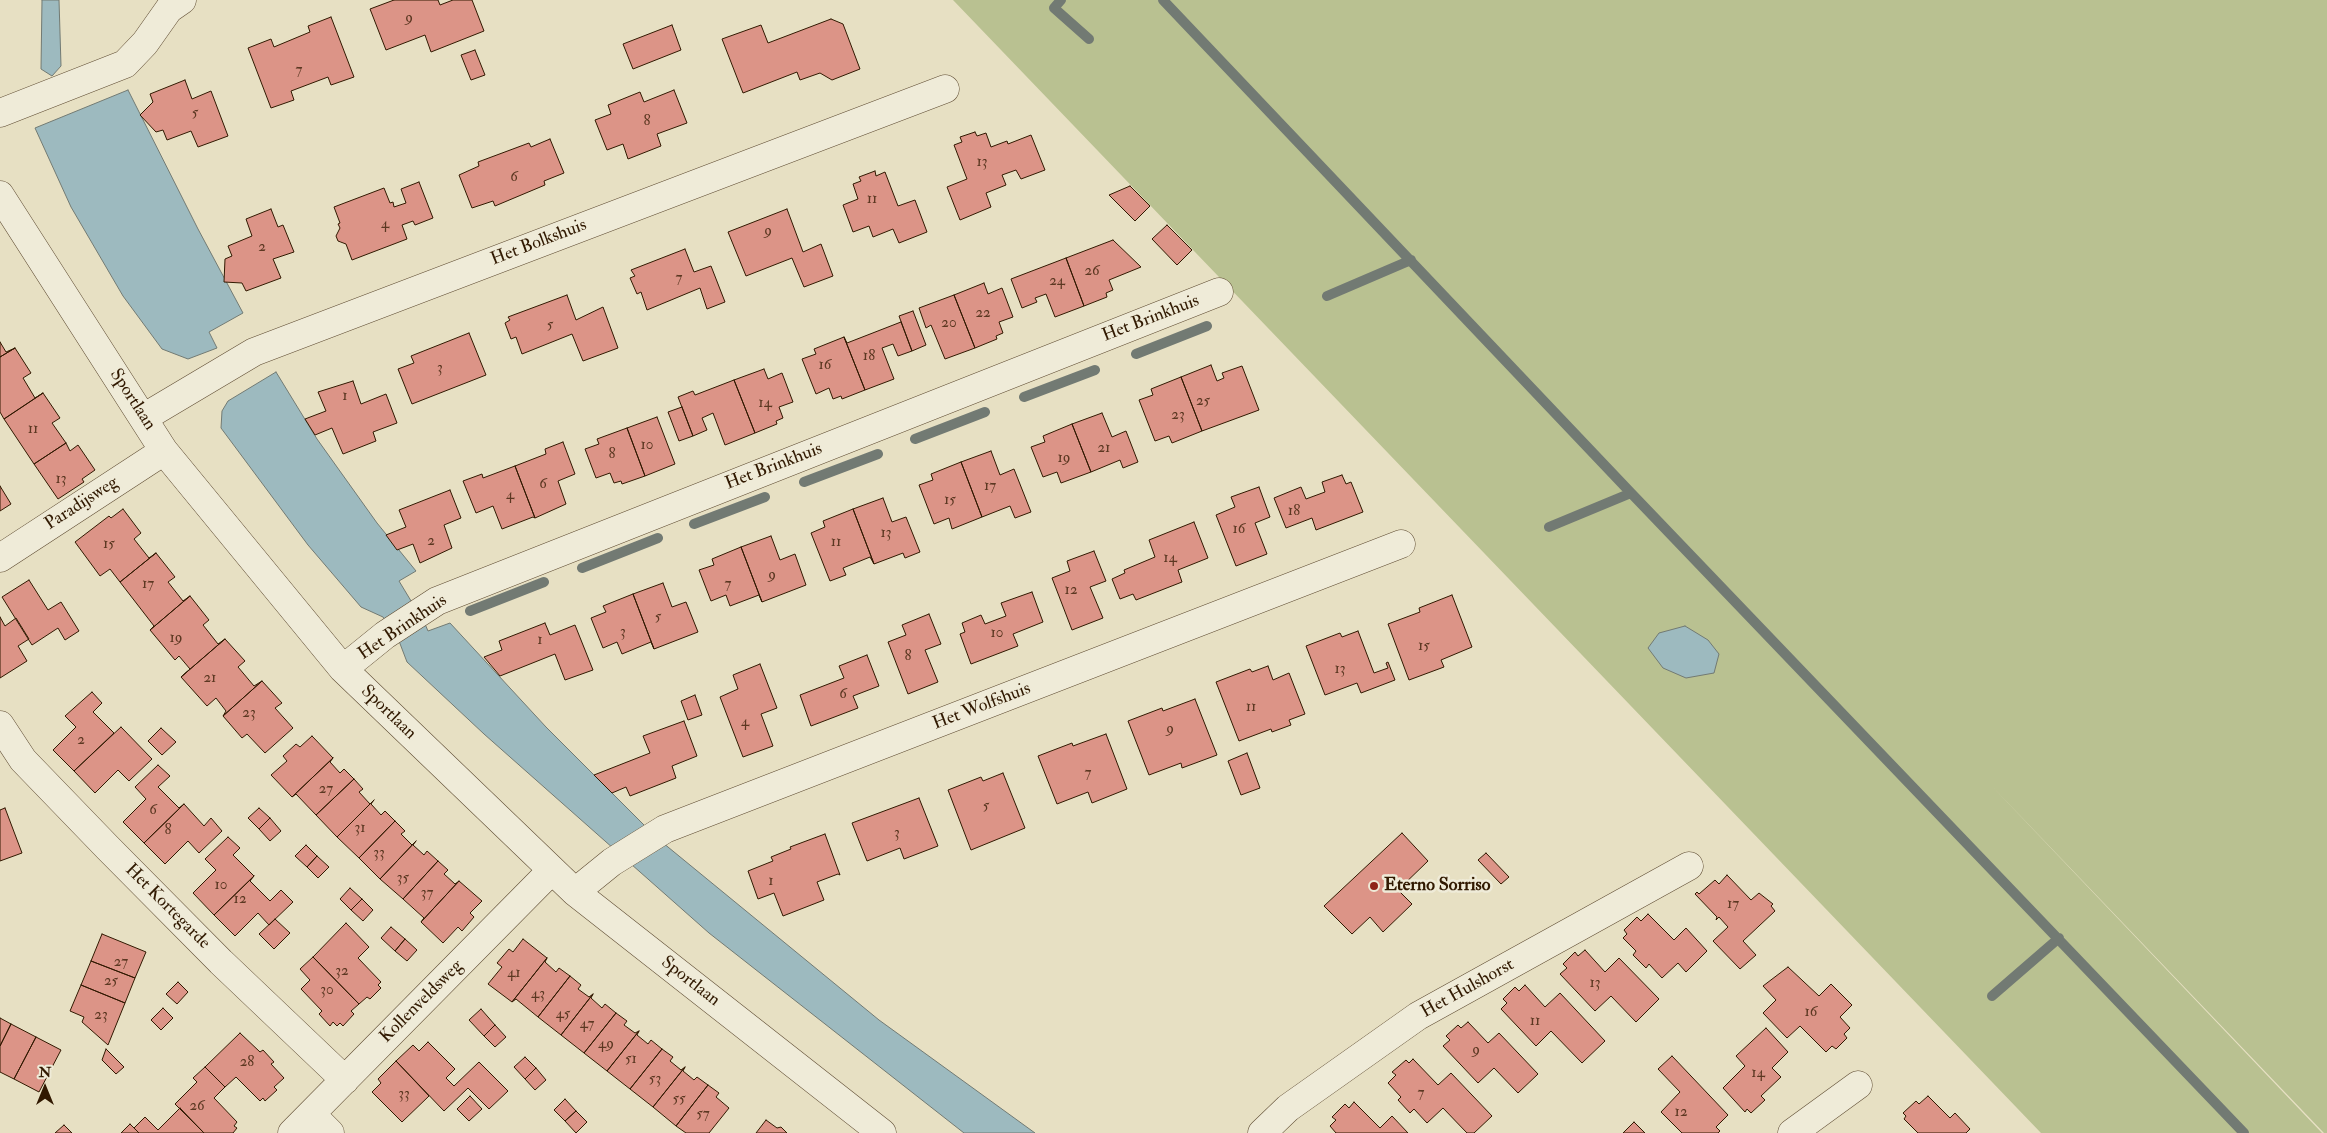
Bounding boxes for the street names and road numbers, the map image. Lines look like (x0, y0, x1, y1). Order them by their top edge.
street label: Het Bolkshuis (488, 215, 590, 271)
street label: Het Brinkhuis (1099, 291, 1203, 347)
street label: Sportlaan (104, 365, 160, 435)
street label: Het Brinkhuis (722, 439, 826, 495)
street label: Paradijsweg (41, 472, 123, 536)
street label: Het Brinkhuis (355, 590, 451, 666)
street label: Het Wolfshuis (930, 678, 1034, 736)
street label: Sportlaan (356, 681, 420, 745)
street label: Het Kortegarde (120, 860, 214, 954)
street label: Sportlaan (656, 952, 724, 1012)
street label: Het Hulshorst (1418, 955, 1518, 1023)
street label: Kollenveldsweg (376, 956, 468, 1048)

